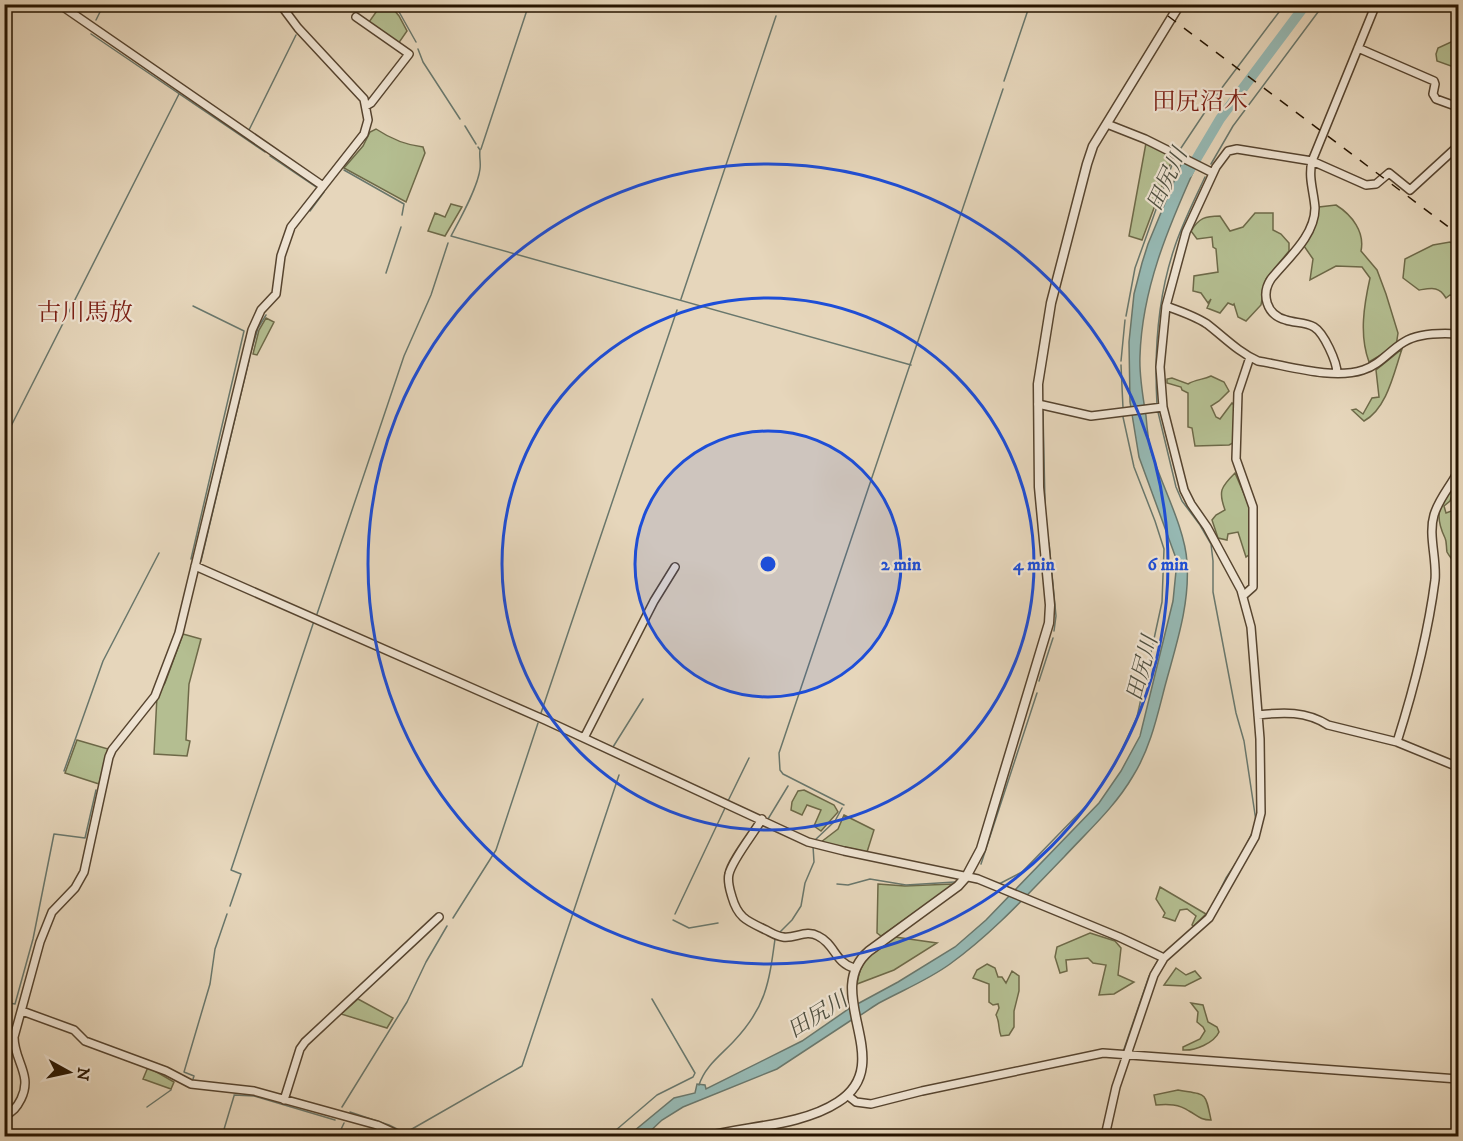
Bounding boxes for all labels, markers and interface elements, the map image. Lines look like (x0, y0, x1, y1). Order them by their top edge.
district label: 田尻沼木 (1152, 87, 1248, 117)
water label: 田尻川 (1141, 142, 1194, 215)
district label: 古川馬放 (37, 298, 133, 328)
centre of rings (758, 554, 778, 574)
text: 2 min (881, 554, 922, 576)
text: 4 min (1012, 554, 1055, 576)
text: 6 min (1148, 554, 1189, 576)
water label: 田尻川 (1121, 631, 1165, 704)
water label: 田尻川 (783, 985, 855, 1044)
north arrow (39, 1042, 99, 1102)
text: N (72, 1066, 94, 1082)

